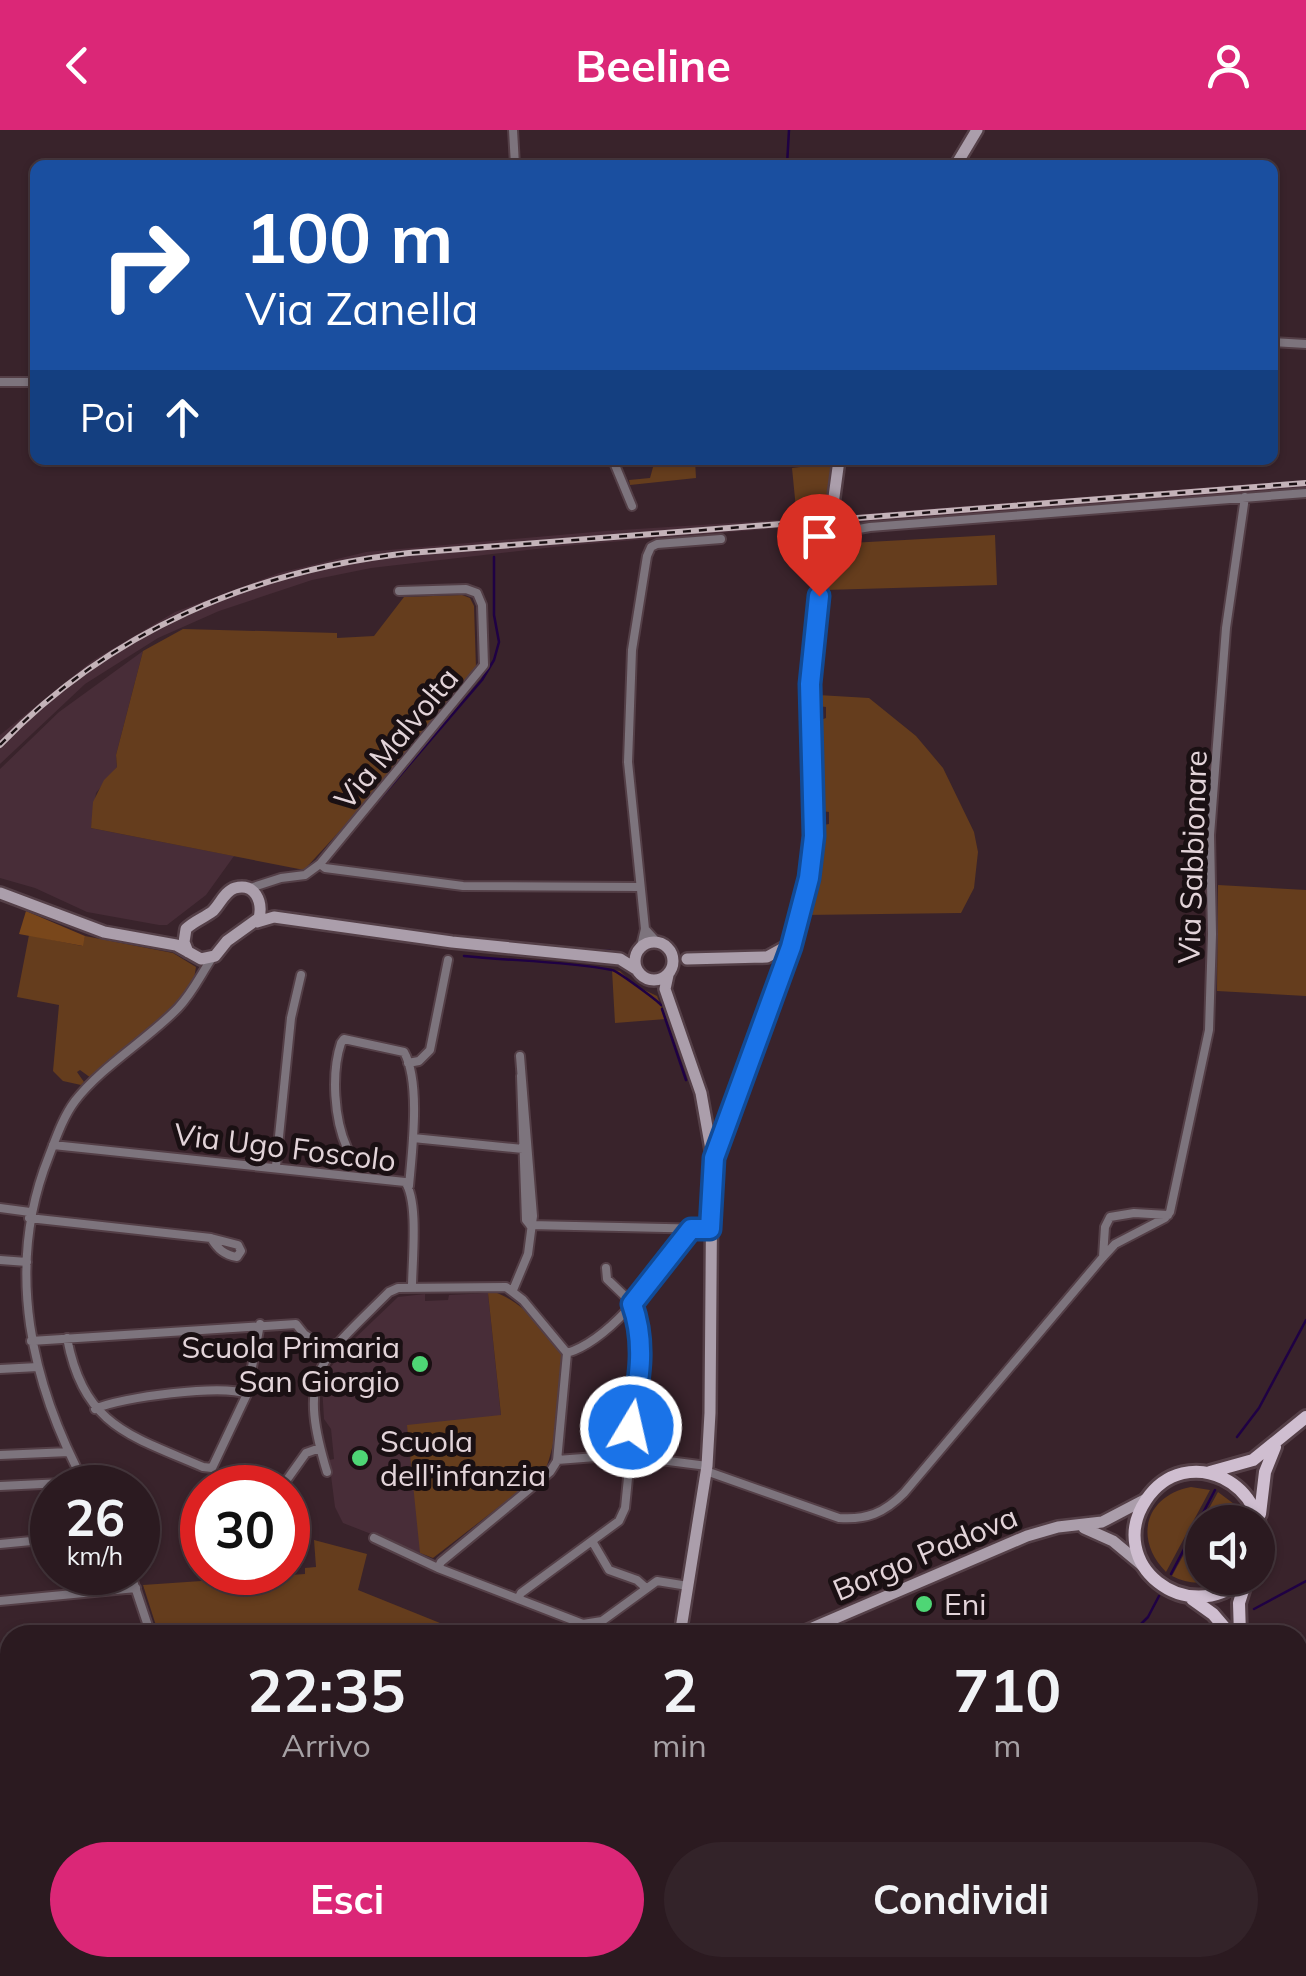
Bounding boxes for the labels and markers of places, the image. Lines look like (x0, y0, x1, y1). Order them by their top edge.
pin (777, 494, 862, 597)
place label: Scuola Primaria San Giorgio (181, 1328, 400, 1400)
marker: Scuola Primaria San Giorgio (409, 1353, 431, 1375)
place label: Scuola dell'infanzia (380, 1422, 546, 1494)
marker: Scuola dell'infanzia (349, 1447, 371, 1469)
place label: Eni (944, 1585, 986, 1623)
marker: Eni (913, 1593, 935, 1615)

